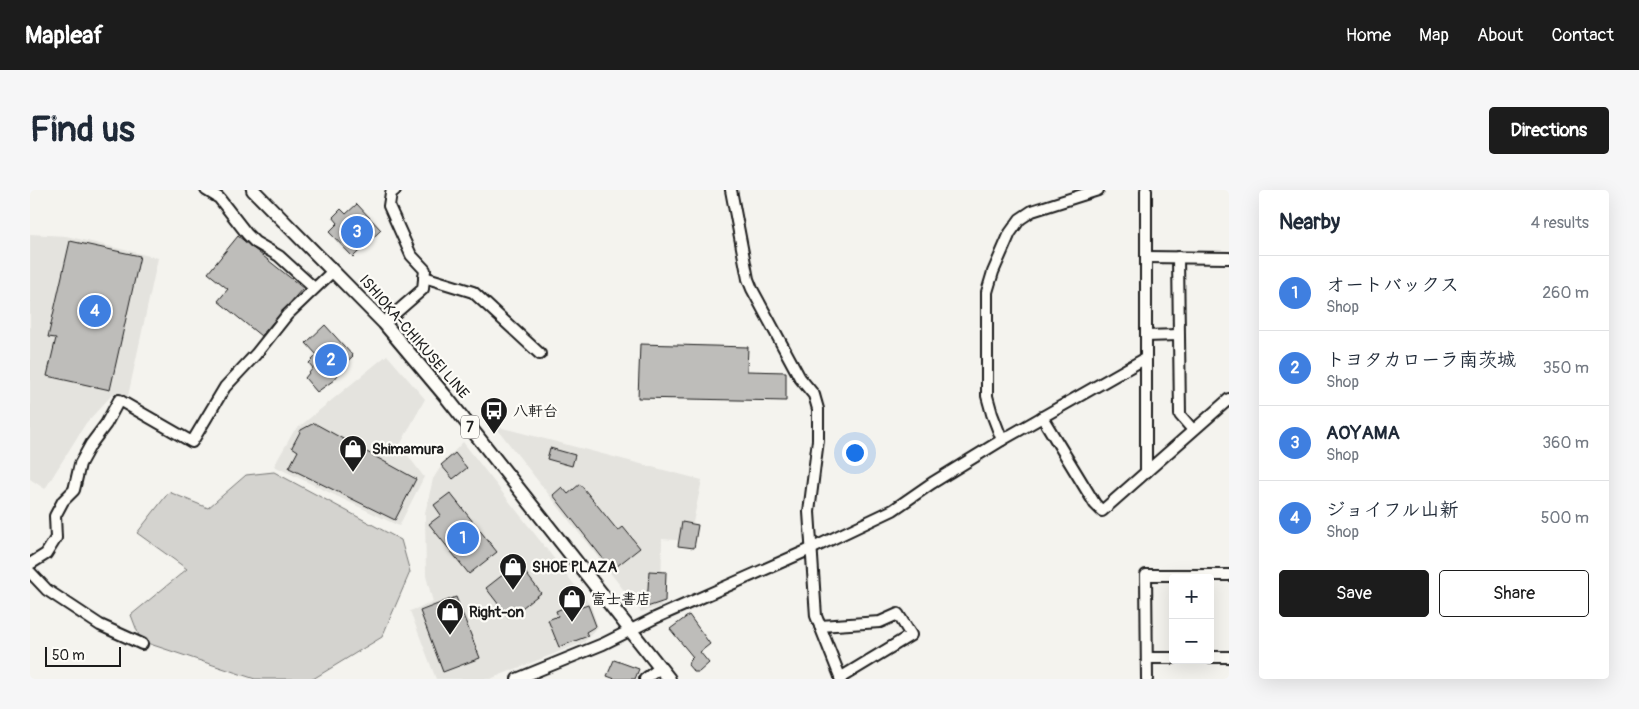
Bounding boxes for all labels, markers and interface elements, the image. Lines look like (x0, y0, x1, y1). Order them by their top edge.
text: Mapleaf (25, 21, 103, 50)
text: Home (1346, 24, 1391, 47)
text: Map (1419, 24, 1449, 47)
text: About (1477, 24, 1523, 47)
text: Contact (1551, 24, 1614, 47)
button: Directions (1489, 107, 1609, 154)
text: Find us (30, 108, 135, 152)
text: Nearby (1279, 209, 1340, 236)
pin: 3 (341, 213, 373, 251)
text: 4 results (1531, 213, 1589, 233)
street label: ISHIOKA-CHIKUSEI LINE (355, 271, 473, 403)
text: オートバックス (1326, 273, 1459, 297)
text: 1 (1292, 283, 1298, 303)
text: 260 m (1542, 283, 1589, 303)
pin: 4 (79, 292, 111, 330)
text: Shop (1326, 297, 1359, 317)
pin: 2 (315, 341, 347, 379)
text: トヨタカローラ南茨城 (1326, 348, 1516, 372)
text: 2 (1291, 358, 1299, 378)
text: 350 m (1543, 358, 1589, 378)
text: Shop (1326, 372, 1359, 392)
bus stop icon: 八軒台 (479, 396, 509, 435)
place label: 八軒台 (513, 402, 558, 421)
road number: 7 (461, 416, 479, 438)
text: AOYAMA (1326, 421, 1400, 445)
text: 3 (1291, 433, 1299, 453)
text: 360 m (1542, 433, 1589, 453)
shop icon: Shimamura (338, 434, 368, 473)
place label: Shimamura (372, 440, 444, 459)
your location (842, 440, 868, 466)
text: Shop (1326, 445, 1359, 465)
text: ジョイフル山新 (1326, 498, 1459, 522)
text: 4 (1290, 508, 1300, 528)
text: 500 m (1541, 508, 1589, 528)
pin: 1 (447, 519, 479, 557)
text: Shop (1326, 522, 1359, 542)
shop icon: SHOE PLAZA (498, 552, 528, 591)
place label: SHOE PLAZA (532, 558, 618, 577)
button: Save (1279, 570, 1429, 617)
button: Share (1439, 570, 1589, 617)
map controls (1169, 574, 1214, 664)
button: + (1169, 574, 1214, 619)
shop icon: 富士書店 (557, 584, 587, 623)
place label: 富士書店 (591, 590, 651, 609)
shop icon: Right-on (435, 597, 465, 636)
place label: Right-on (469, 603, 524, 622)
button: − (1169, 619, 1214, 664)
scale bar (45, 644, 121, 667)
text: 50 m (52, 647, 85, 664)

